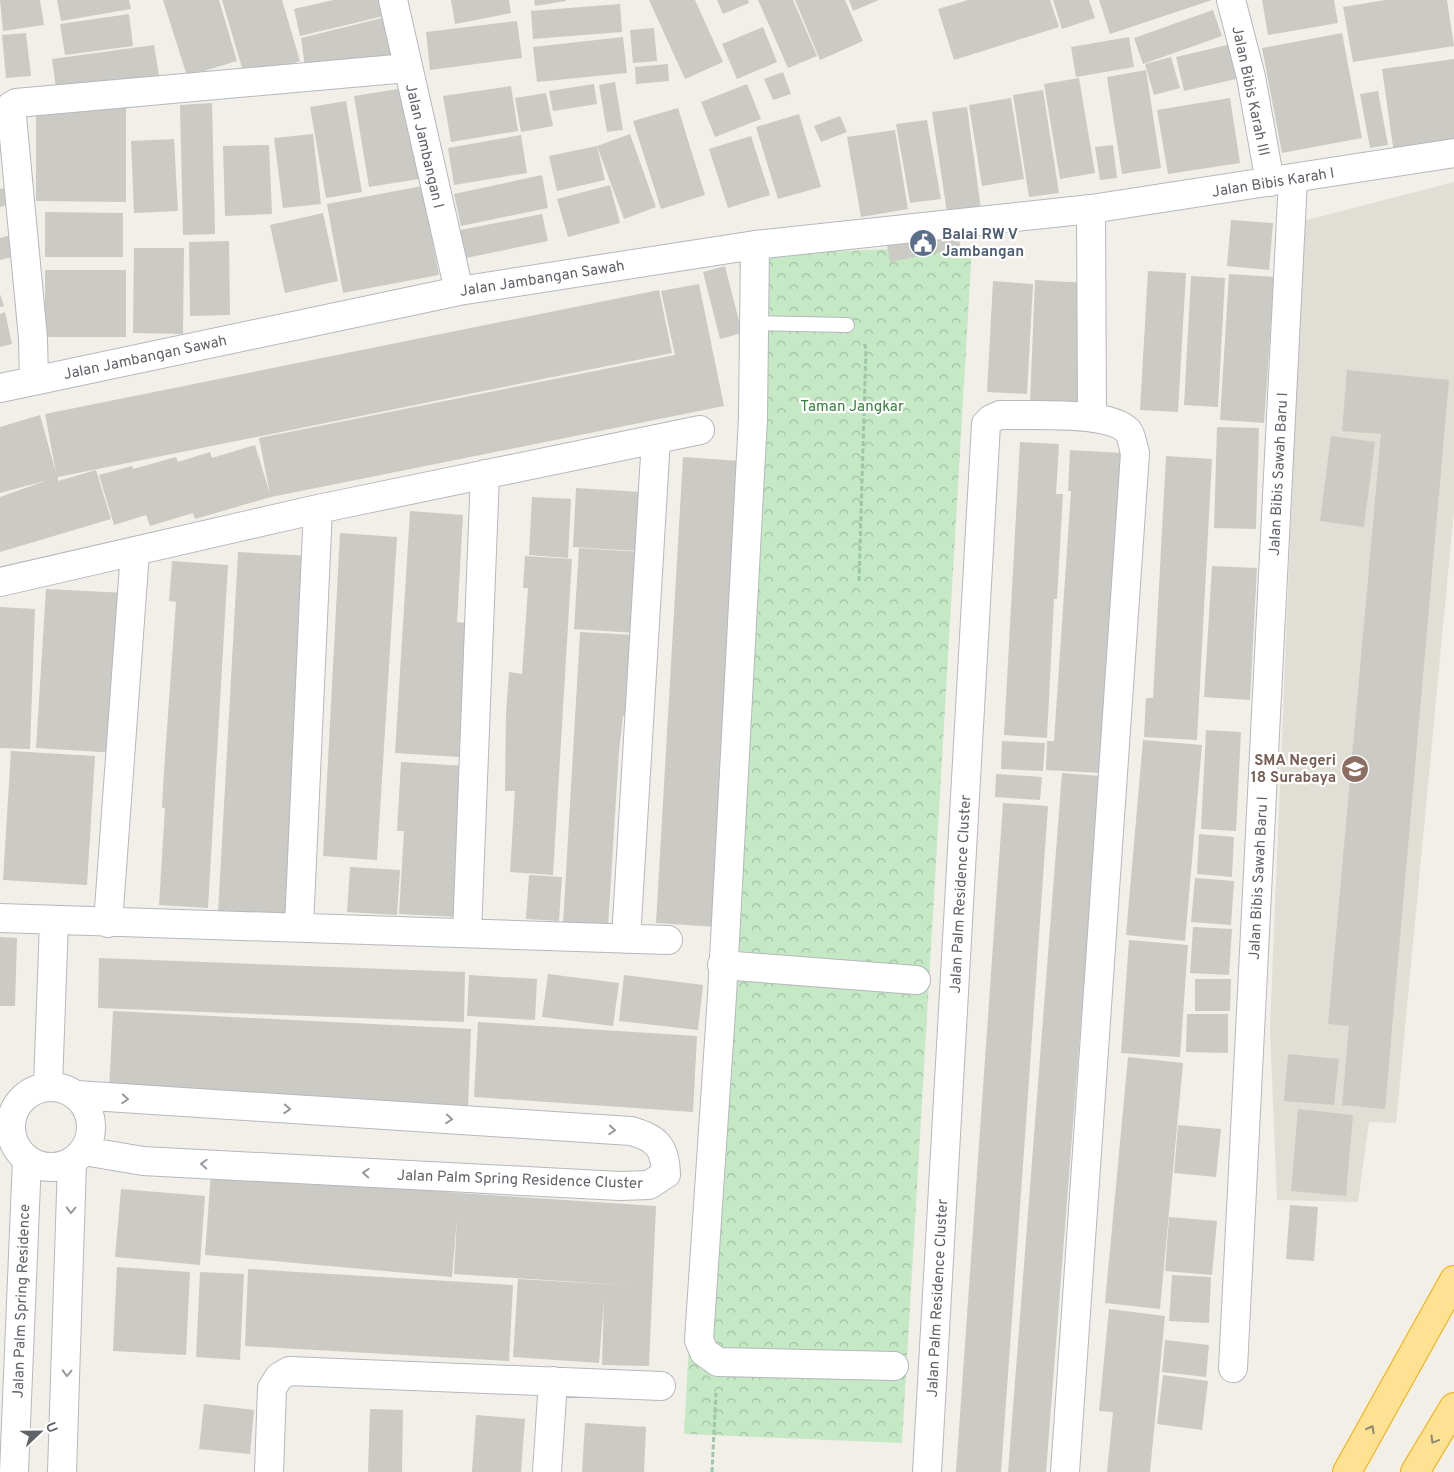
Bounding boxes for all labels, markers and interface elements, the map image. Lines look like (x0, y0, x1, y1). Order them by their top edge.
street label: Jalan Bibis Karah III (1226, 25, 1273, 158)
street label: Jalan Jambangan I (400, 82, 447, 210)
street label: Jalan Bibis Karah I (1211, 164, 1336, 203)
place label: Balai RW V Jambangan (942, 226, 1024, 262)
public building icon: Balai RW V Jambangan (908, 228, 938, 258)
street label: Jalan Jambangan Sawah (458, 257, 626, 302)
street label: Jalan Jambangan Sawah (62, 332, 229, 385)
street label: Jalan Bibis Sawah Baru I (1266, 392, 1293, 556)
park label: Taman Jangkar (800, 398, 904, 417)
place label: SMA Negeri 18 Surabaya (1251, 752, 1336, 788)
school or university icon: SMA Negeri 18 Surabaya (1340, 754, 1370, 784)
street label: Jalan Palm Residence Cluster (947, 794, 976, 994)
street label: Jalan Bibis Sawah Baru I (1246, 796, 1273, 960)
one-way arrow (121, 1093, 129, 1104)
one-way arrow (284, 1103, 292, 1114)
one-way arrow (446, 1114, 454, 1125)
one-way arrow (608, 1124, 616, 1135)
one-way arrow (199, 1159, 207, 1170)
one-way arrow (362, 1167, 370, 1178)
street label: Jalan Palm Spring Residence Cluster (397, 1167, 644, 1194)
street label: Jalan Palm Residence Cluster (924, 1198, 953, 1398)
street label: Jalan Palm Spring Residence (10, 1204, 35, 1398)
one-way arrow (66, 1207, 76, 1215)
one-way arrow (62, 1369, 72, 1377)
north arrow (15, 1407, 65, 1457)
text: U (41, 1420, 60, 1435)
one-way arrow (1364, 1426, 1374, 1435)
one-way arrow (1431, 1434, 1441, 1443)

